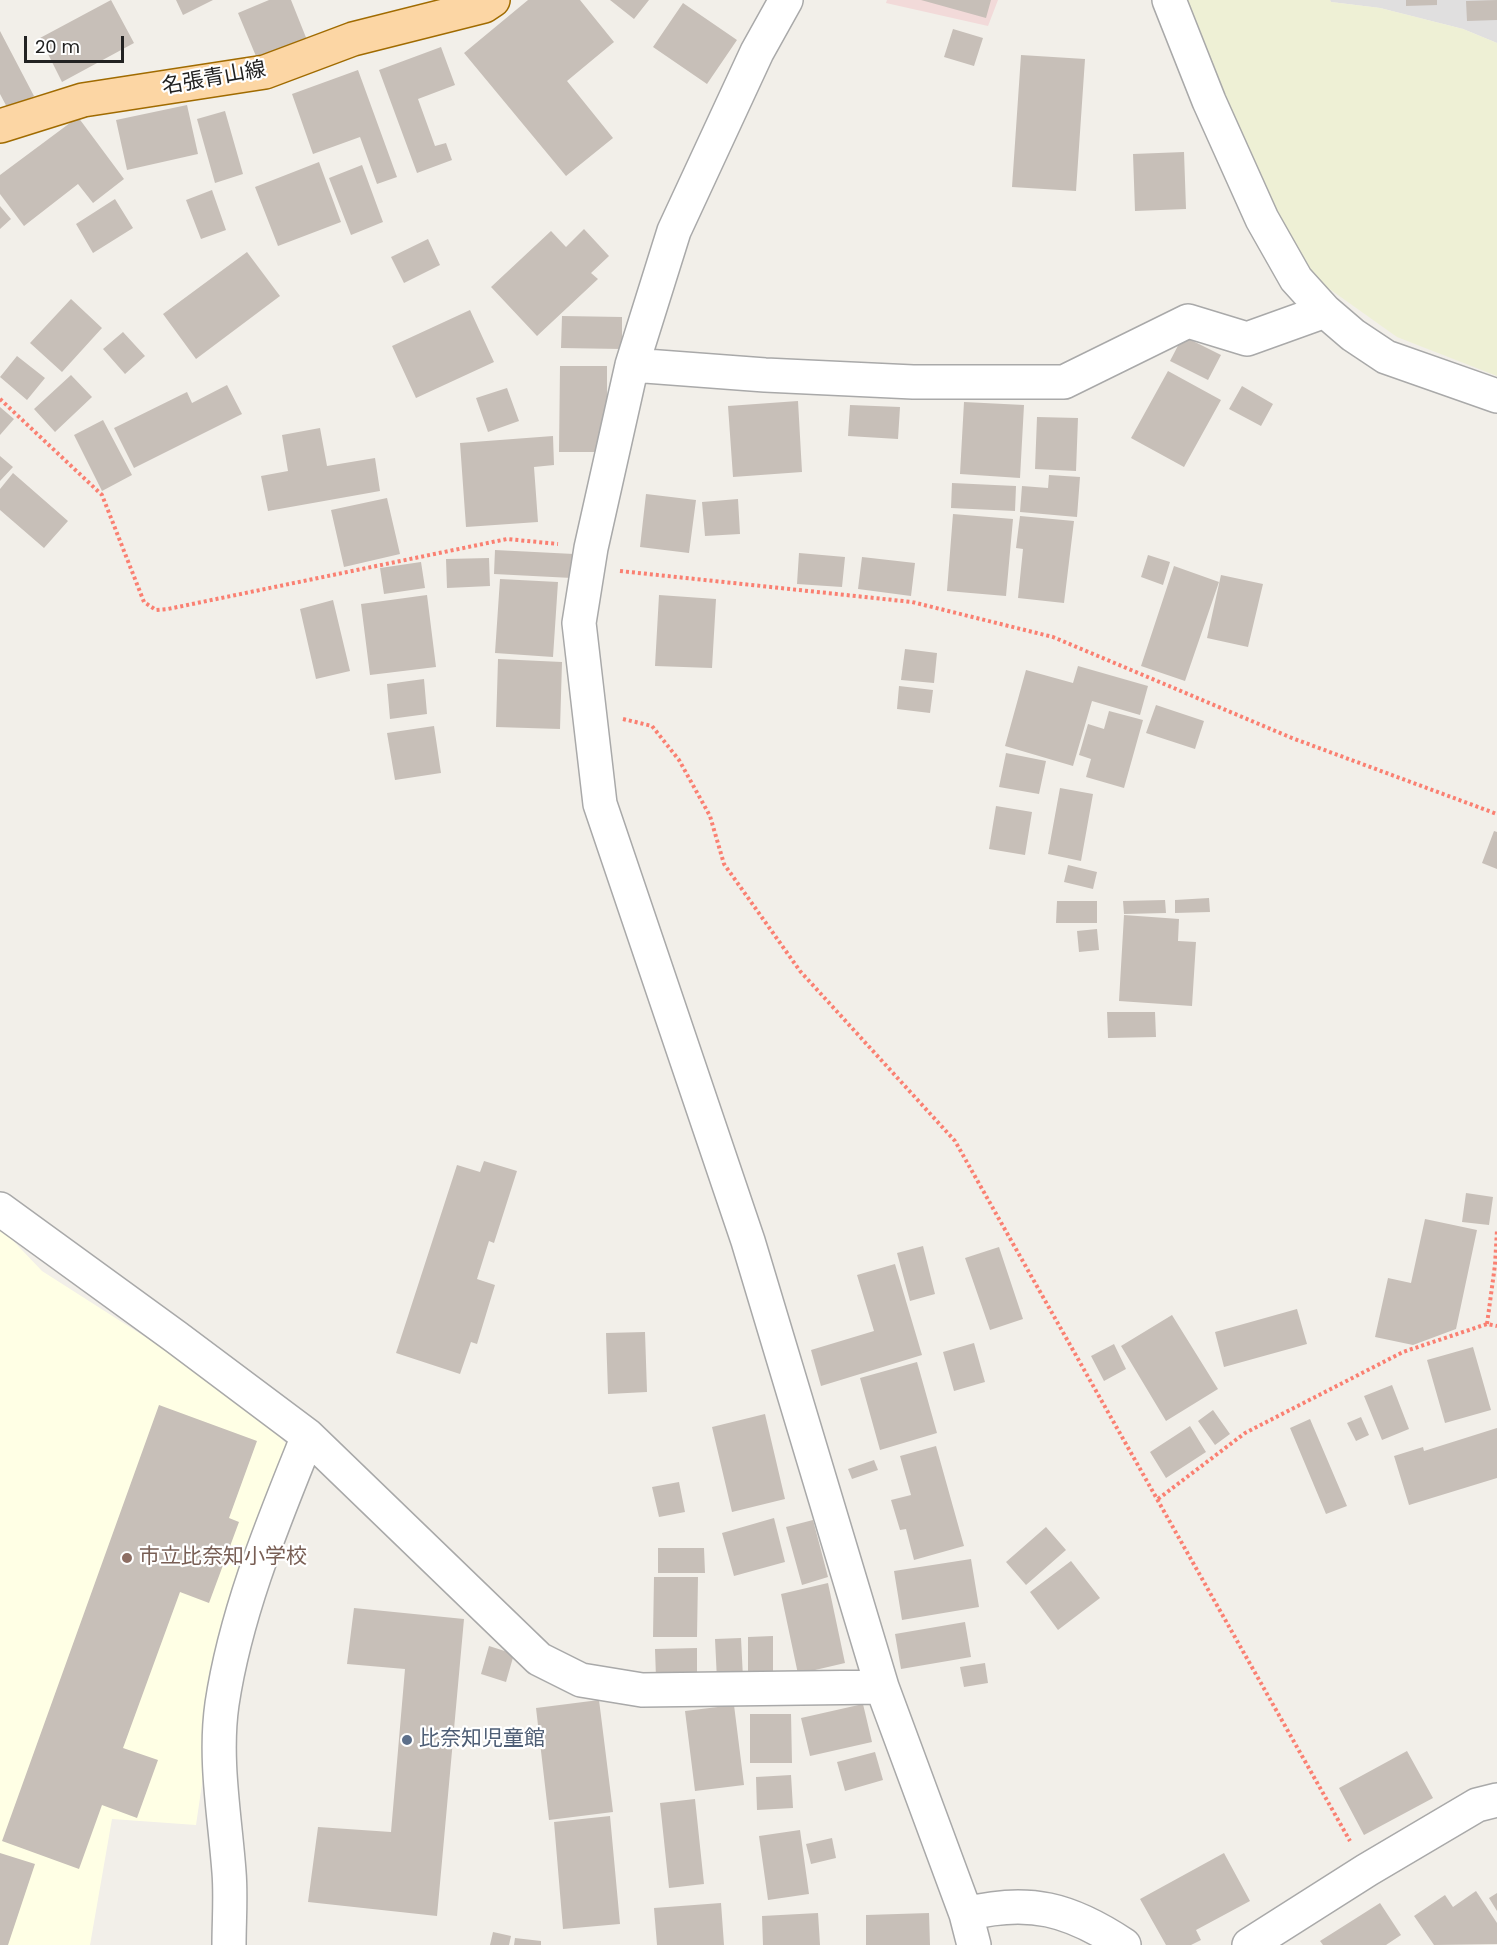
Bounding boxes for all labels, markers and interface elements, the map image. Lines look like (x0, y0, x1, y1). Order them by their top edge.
scale bar (27, 24, 128, 62)
text: 20 m (35, 34, 80, 59)
street label: 名張青山線 (160, 57, 268, 101)
place label: 市立比奈知小学校 (139, 1545, 307, 1571)
marker: 市立比奈知小学校 (120, 1551, 134, 1565)
place label: 比奈知児童館 (419, 1727, 545, 1753)
marker: 比奈知児童館 (400, 1733, 414, 1747)

